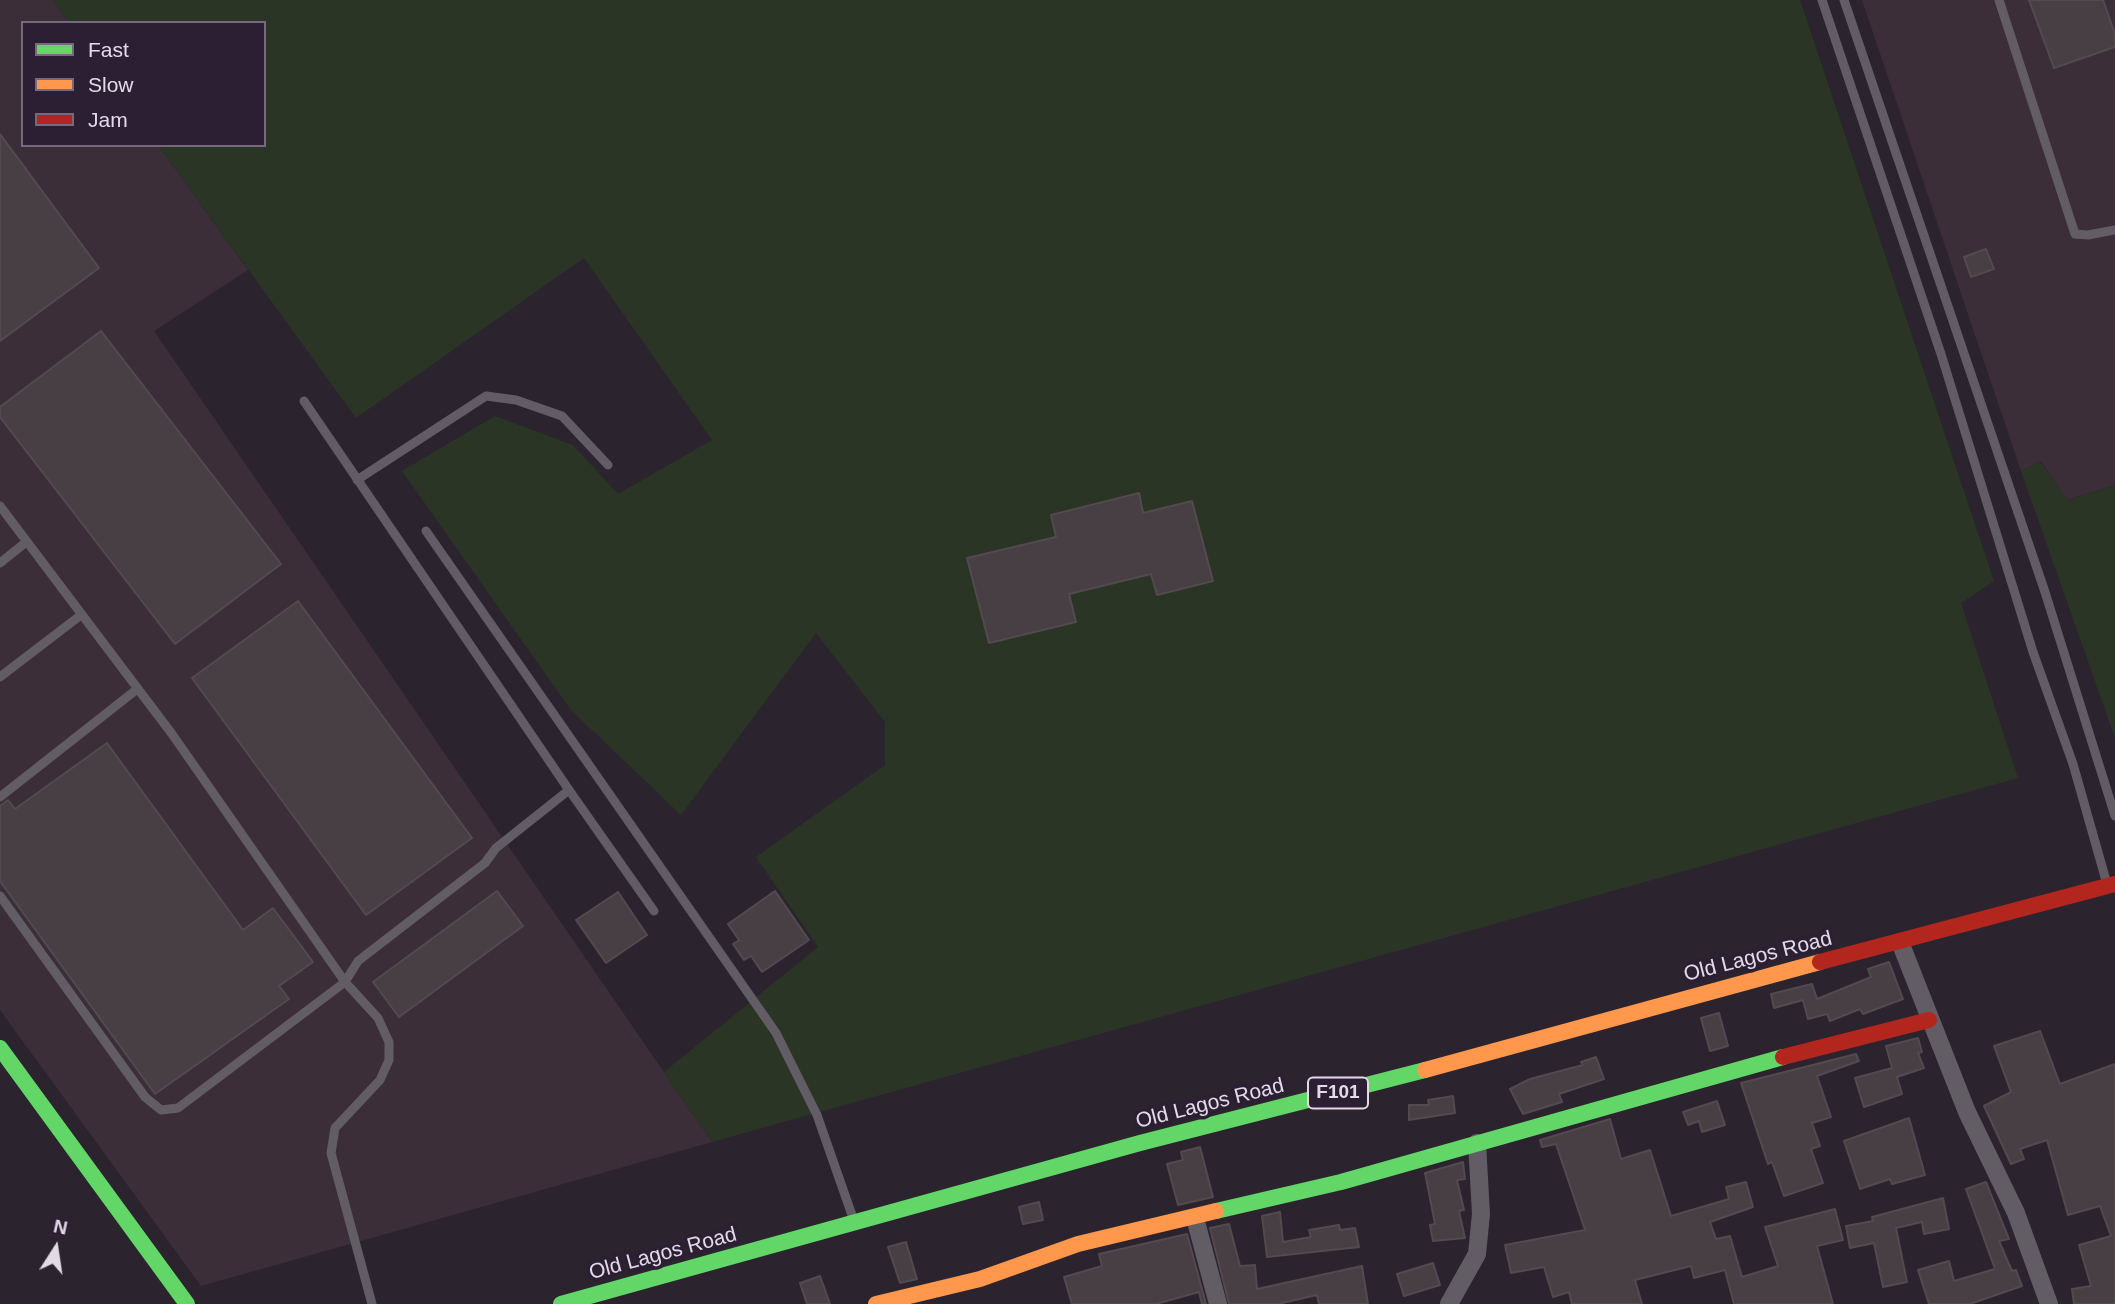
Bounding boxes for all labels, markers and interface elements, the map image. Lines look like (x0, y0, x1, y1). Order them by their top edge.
legend (21, 21, 266, 147)
text: Fast (88, 38, 129, 61)
text: Slow (88, 73, 134, 96)
text: Jam (88, 108, 128, 131)
street label: Old Lagos Road (1681, 926, 1835, 988)
street label: Old Lagos Road (1133, 1073, 1287, 1135)
road number: F101 (1308, 1078, 1368, 1108)
north arrow (21, 1213, 91, 1283)
text: N (52, 1215, 69, 1239)
street label: Old Lagos Road (586, 1222, 740, 1286)

